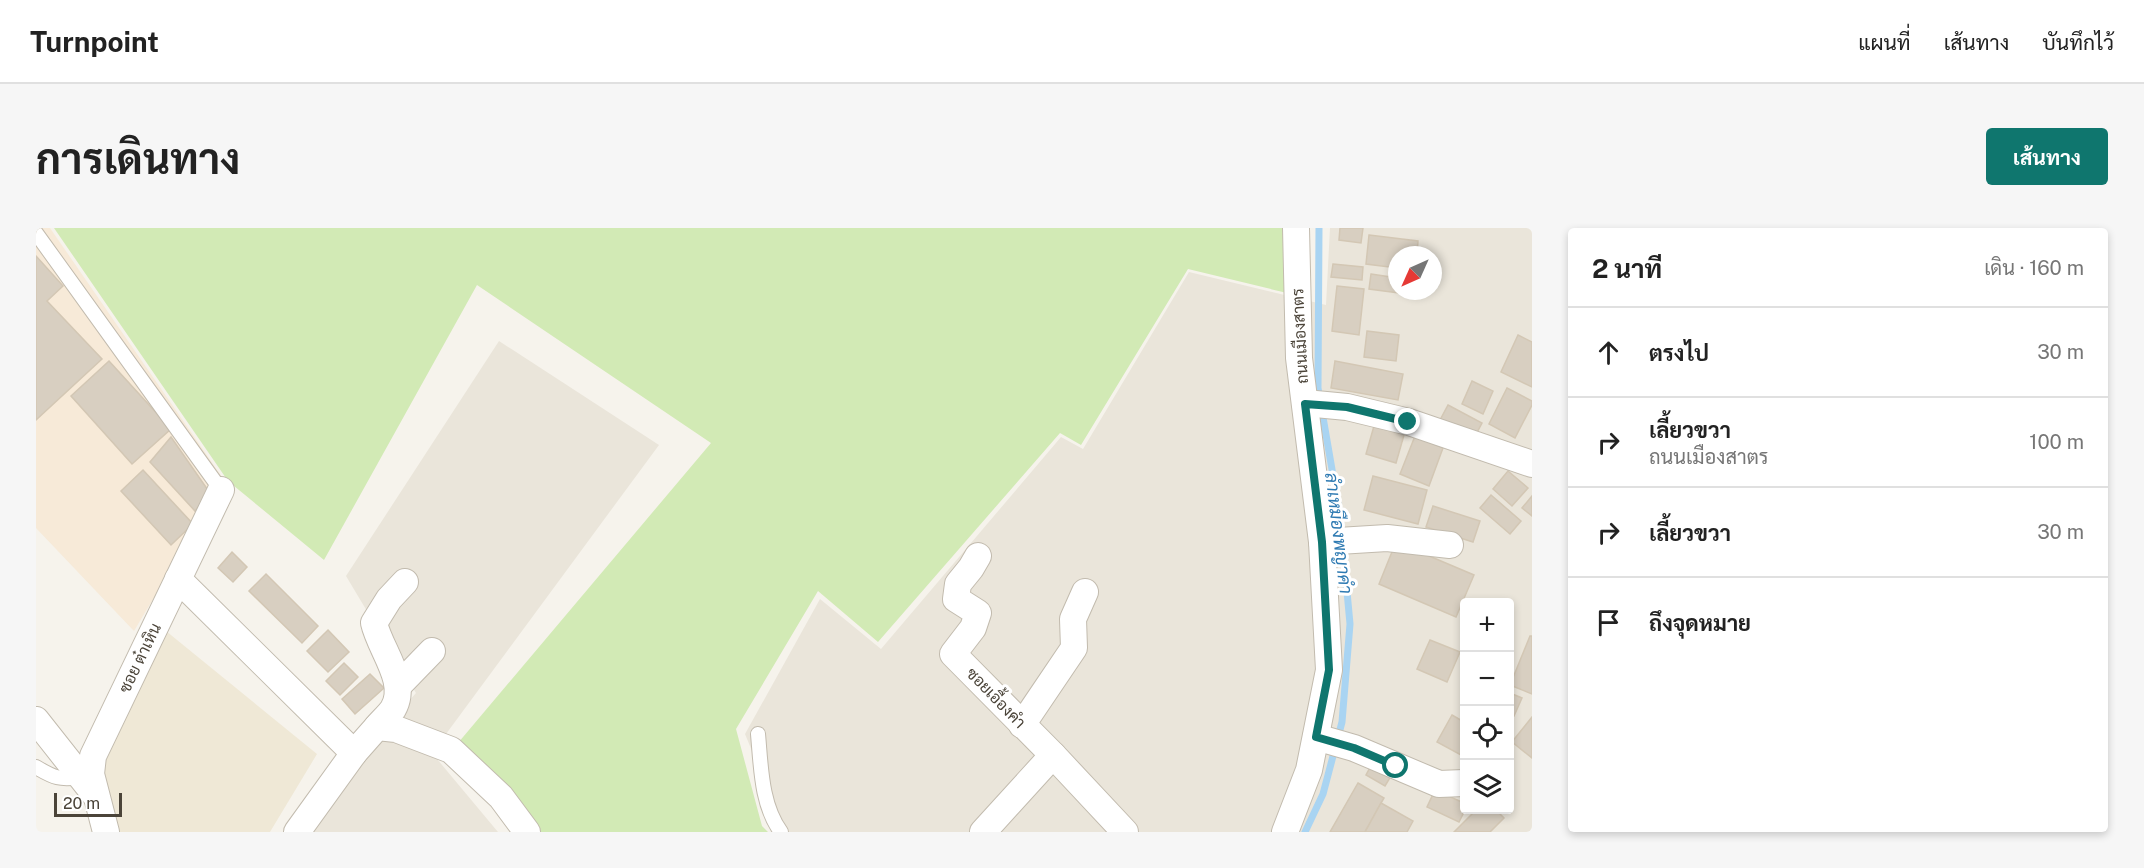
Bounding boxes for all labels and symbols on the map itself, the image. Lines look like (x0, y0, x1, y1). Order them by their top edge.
north arrow (1388, 246, 1442, 300)
street label: ถนนเมืองสาตร (1287, 288, 1312, 384)
route end (1394, 408, 1420, 434)
water label: ลำเหมืองพญาคำ (1320, 471, 1359, 595)
street label: ซอย ต๋าเหิน (114, 620, 165, 696)
street label: ซอยเอื้องคำ (962, 660, 1033, 732)
route start (1382, 752, 1408, 778)
scale bar (54, 790, 122, 818)

